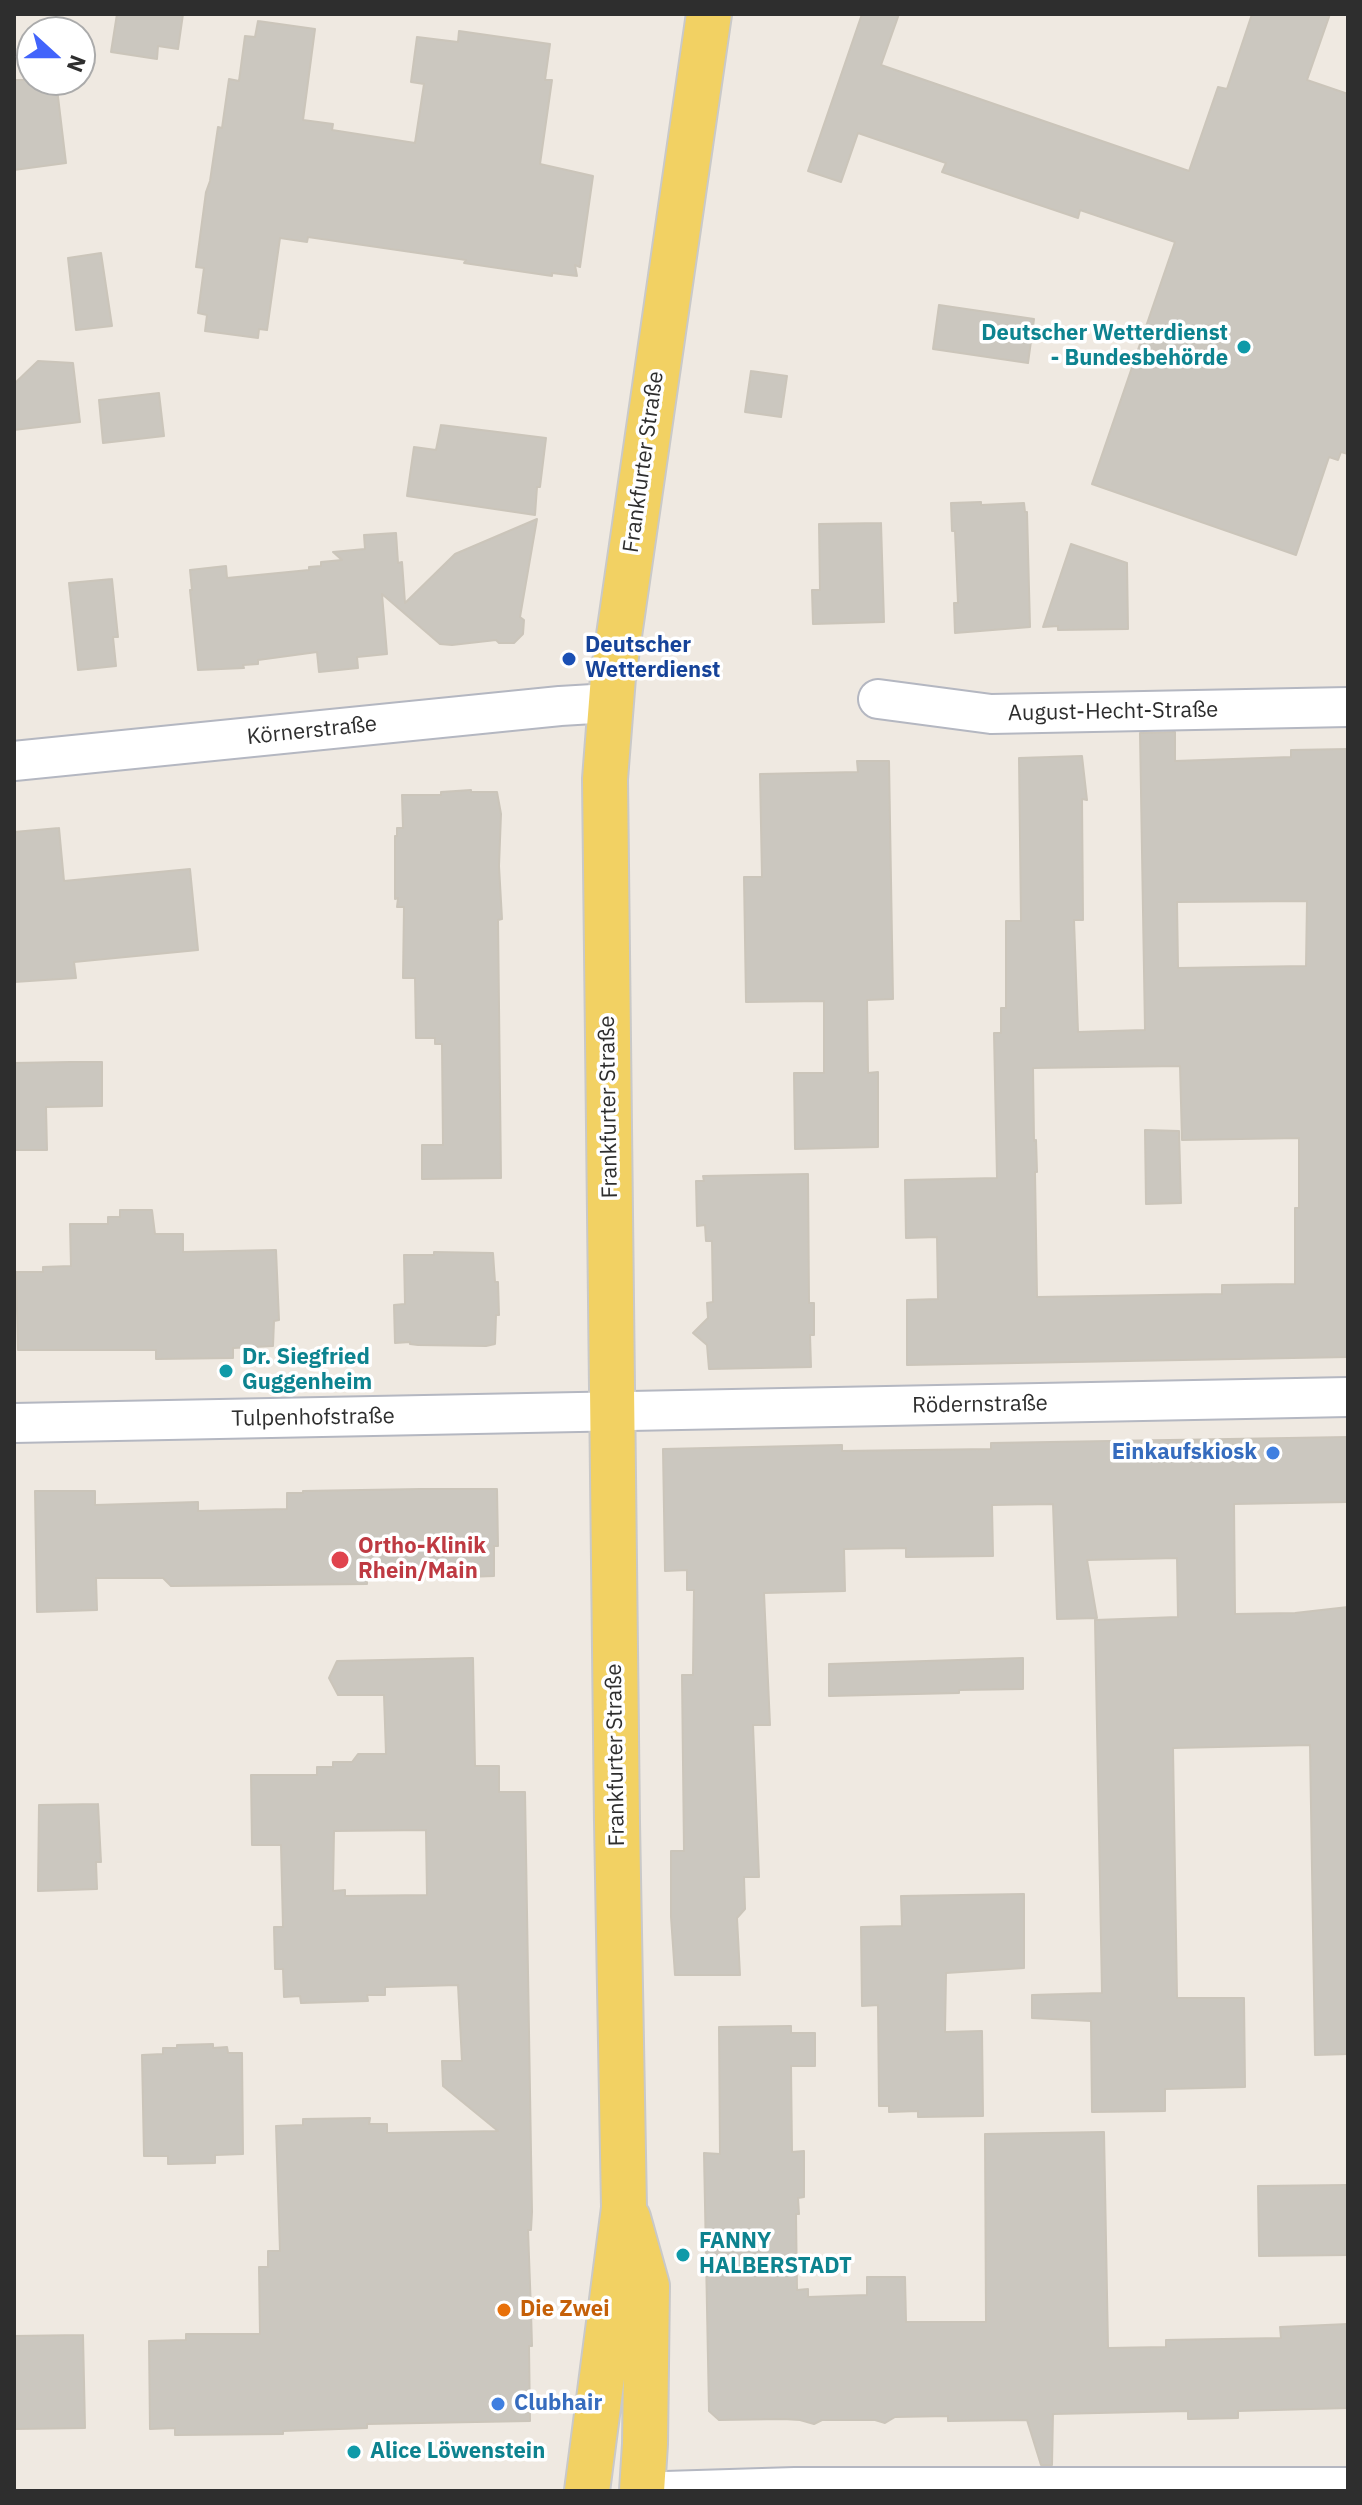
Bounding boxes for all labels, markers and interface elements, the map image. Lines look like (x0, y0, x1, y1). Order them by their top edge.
north arrow (16, 16, 96, 96)
text: N (61, 51, 93, 77)
place label: Deutscher Wetterdienst - Bundesbehörde (981, 321, 1228, 372)
marker: Deutscher Wetterdienst - Bundesbehörde (1235, 338, 1253, 356)
street label: Frankfurter Straße (618, 370, 670, 554)
place label: Deutscher Wetterdienst (585, 633, 721, 684)
marker: Deutscher Wetterdienst (560, 650, 578, 668)
street label: August-Hecht-Straße (1008, 697, 1218, 727)
street label: Körnerstraße (246, 711, 378, 751)
street label: Frankfurter Straße (594, 1015, 624, 1199)
place label: Dr. Siegfried Guggenheim (242, 1345, 372, 1396)
marker: Dr. Siegfried Guggenheim (217, 1362, 235, 1380)
street label: Rödernstraße (912, 1391, 1048, 1419)
street label: Tulpenhofstraße (231, 1403, 395, 1433)
place label: Einkaufskiosk (1112, 1440, 1257, 1466)
marker: Einkaufskiosk (1264, 1444, 1282, 1462)
place label: Ortho-Klinik Rhein/Main (358, 1534, 486, 1586)
marker: Ortho-Klinik Rhein/Main (329, 1549, 351, 1571)
street label: Frankfurter Straße (601, 1663, 631, 1847)
place label: FANNY HALBERSTADT (699, 2229, 852, 2280)
marker: FANNY HALBERSTADT (674, 2246, 692, 2264)
place label: Die Zwei (520, 2297, 609, 2323)
marker: Die Zwei (495, 2301, 513, 2319)
place label: Clubhair (514, 2391, 602, 2417)
marker: Clubhair (489, 2395, 507, 2413)
place label: Alice Löwenstein (370, 2439, 545, 2465)
marker: Alice Löwenstein (345, 2443, 363, 2461)

